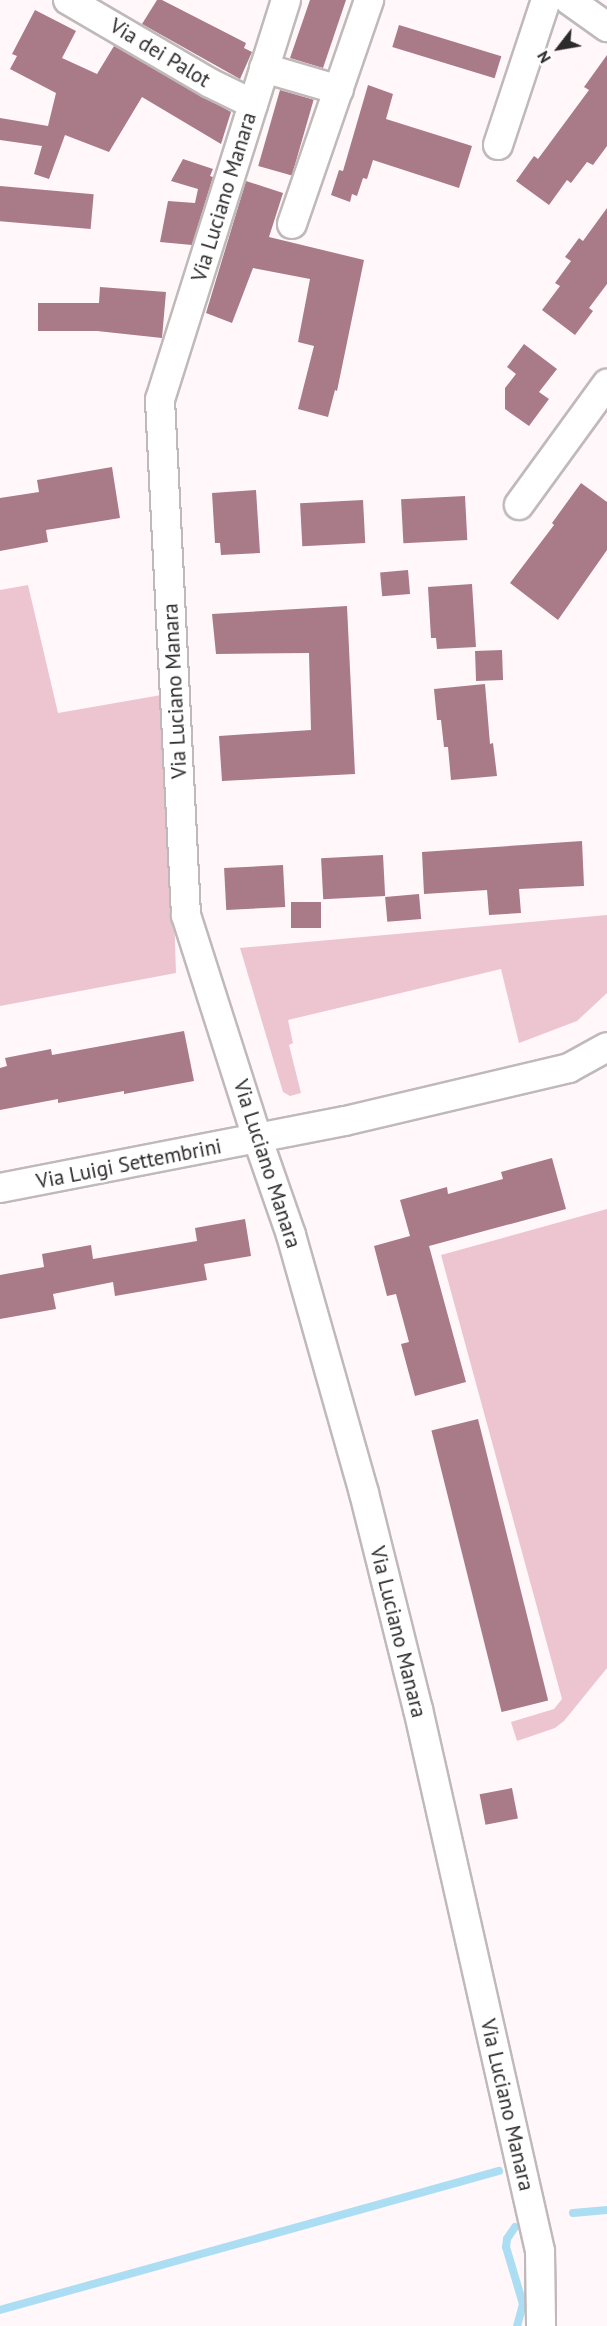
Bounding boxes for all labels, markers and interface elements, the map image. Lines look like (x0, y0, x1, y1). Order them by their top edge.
street label: Via dei Palot (105, 13, 215, 93)
north arrow (529, 18, 589, 78)
text: N (532, 48, 555, 67)
street label: Via Luciano Manara (186, 109, 262, 285)
street label: Via Luciano Manara (158, 603, 192, 779)
street label: Via Luciano Manara (228, 1077, 306, 1251)
street label: Via Luigi Settembrini (34, 1134, 224, 1194)
street label: Via Luciano Manara (365, 1544, 431, 1720)
street label: Via Luciano Manara (475, 2017, 539, 2193)

